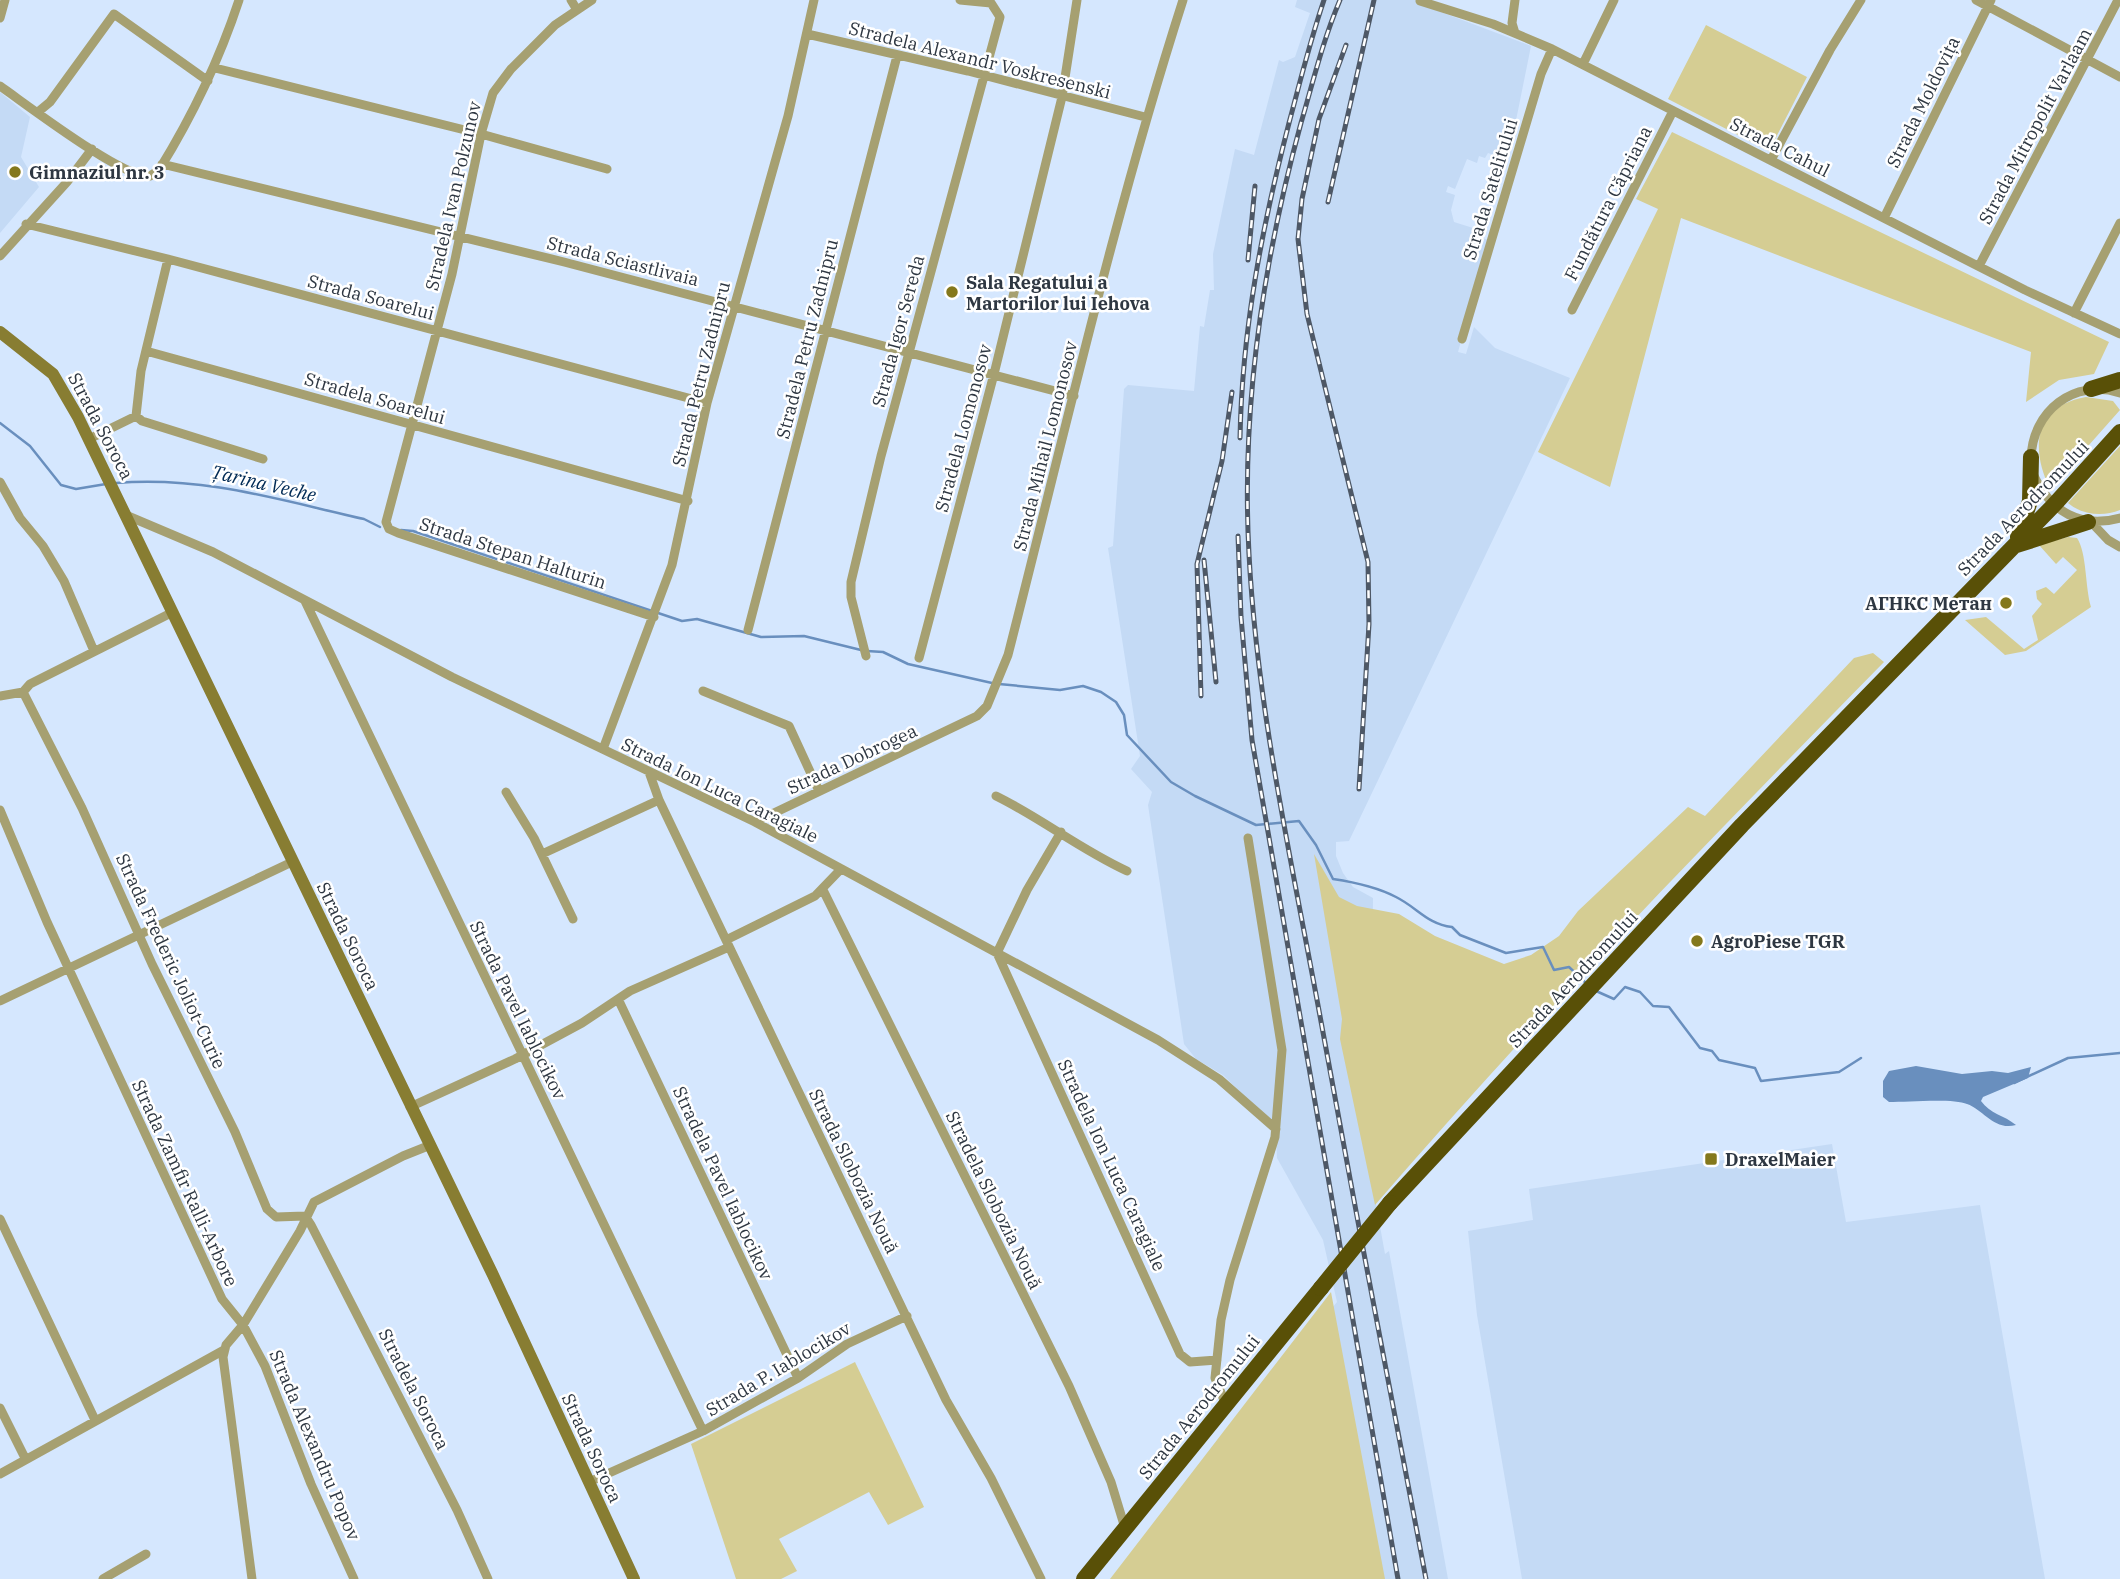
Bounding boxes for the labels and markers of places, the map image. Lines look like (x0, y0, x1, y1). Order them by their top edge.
place label: Gimnaziul nr. 3 (29, 161, 165, 184)
marker: Gimnaziul nr. 3 (7, 164, 23, 180)
place label: Sala Regatului a Martorilor lui Iehova (966, 271, 1150, 315)
marker: Sala Regatului a Martorilor lui Iehova (944, 284, 960, 300)
place label: АГНКС Метан (1865, 592, 1992, 615)
marker: АГНКС Метан (1998, 595, 2014, 611)
place label: AgroPiese TGR (1711, 930, 1845, 953)
marker: AgroPiese TGR (1689, 933, 1705, 949)
place label: DraxelMaier (1725, 1148, 1836, 1171)
marker: DraxelMaier (1703, 1151, 1719, 1167)

